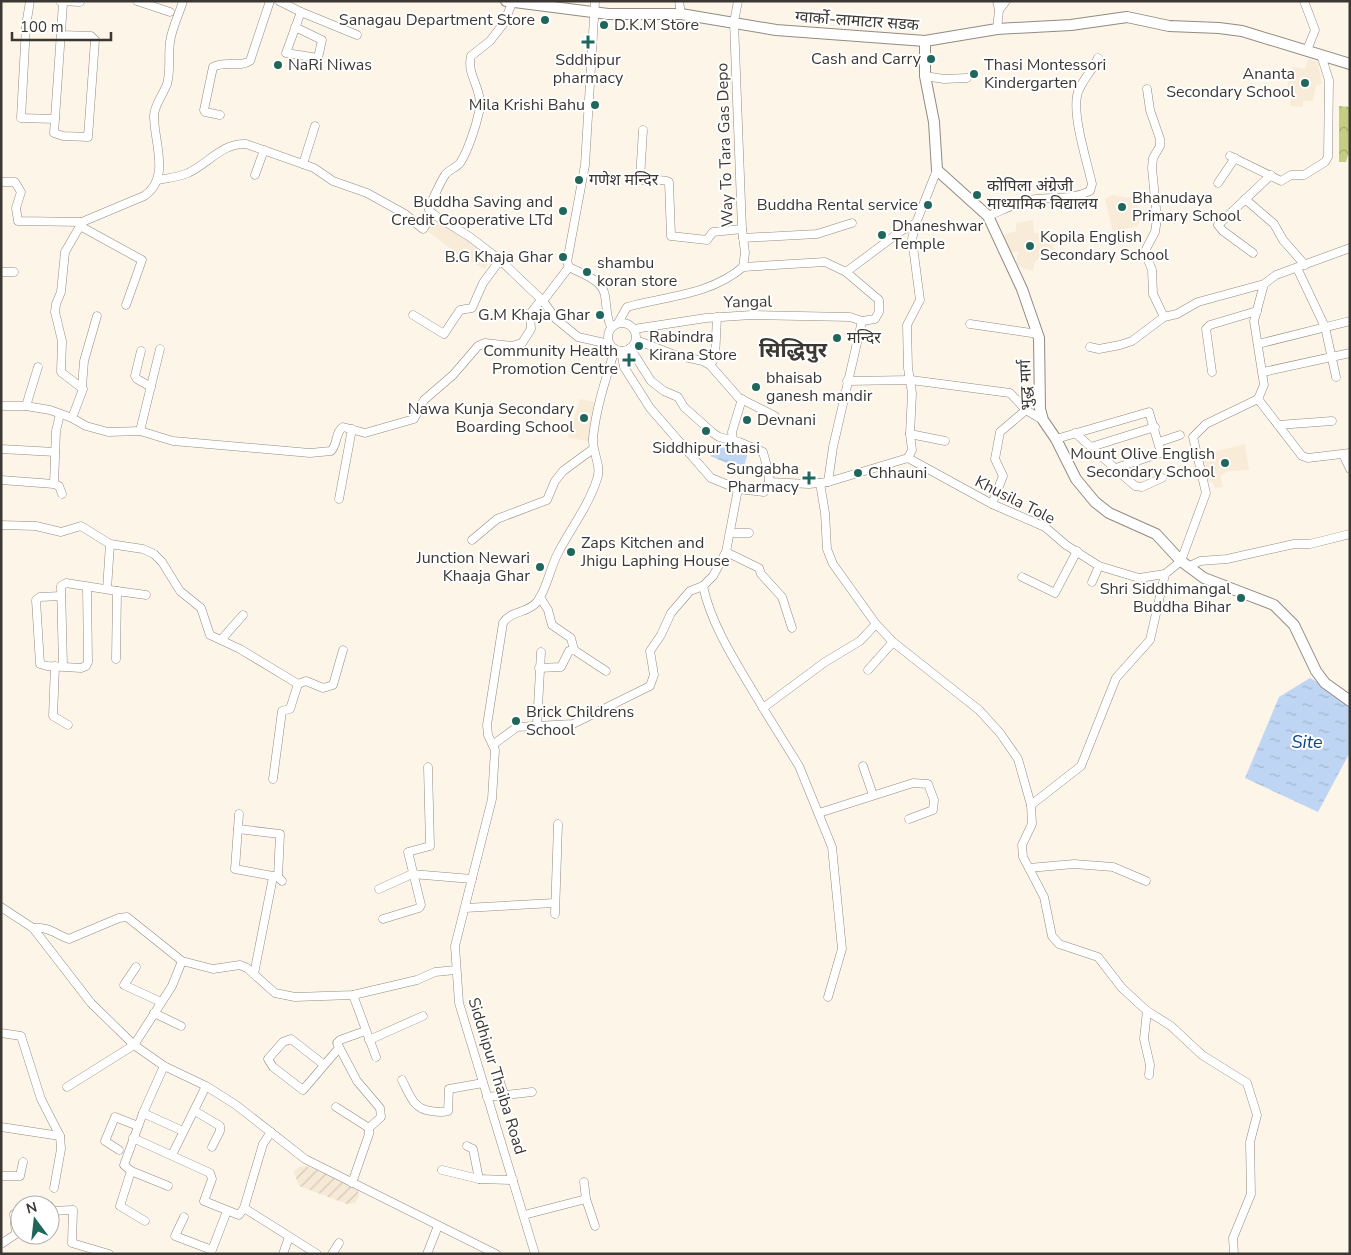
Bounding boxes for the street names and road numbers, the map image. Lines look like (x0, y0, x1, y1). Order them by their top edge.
street label: ग्वार्को-लामाटार सडक (794, 6, 920, 36)
street label: Way To Tara Gas Depo (711, 62, 739, 228)
street label: Yangal (723, 291, 773, 313)
street label: भुद्ध मार्ग (1014, 358, 1038, 411)
street label: Khusila Tole (971, 470, 1059, 530)
street label: Siddhipur Thaiba Road (463, 995, 531, 1157)

